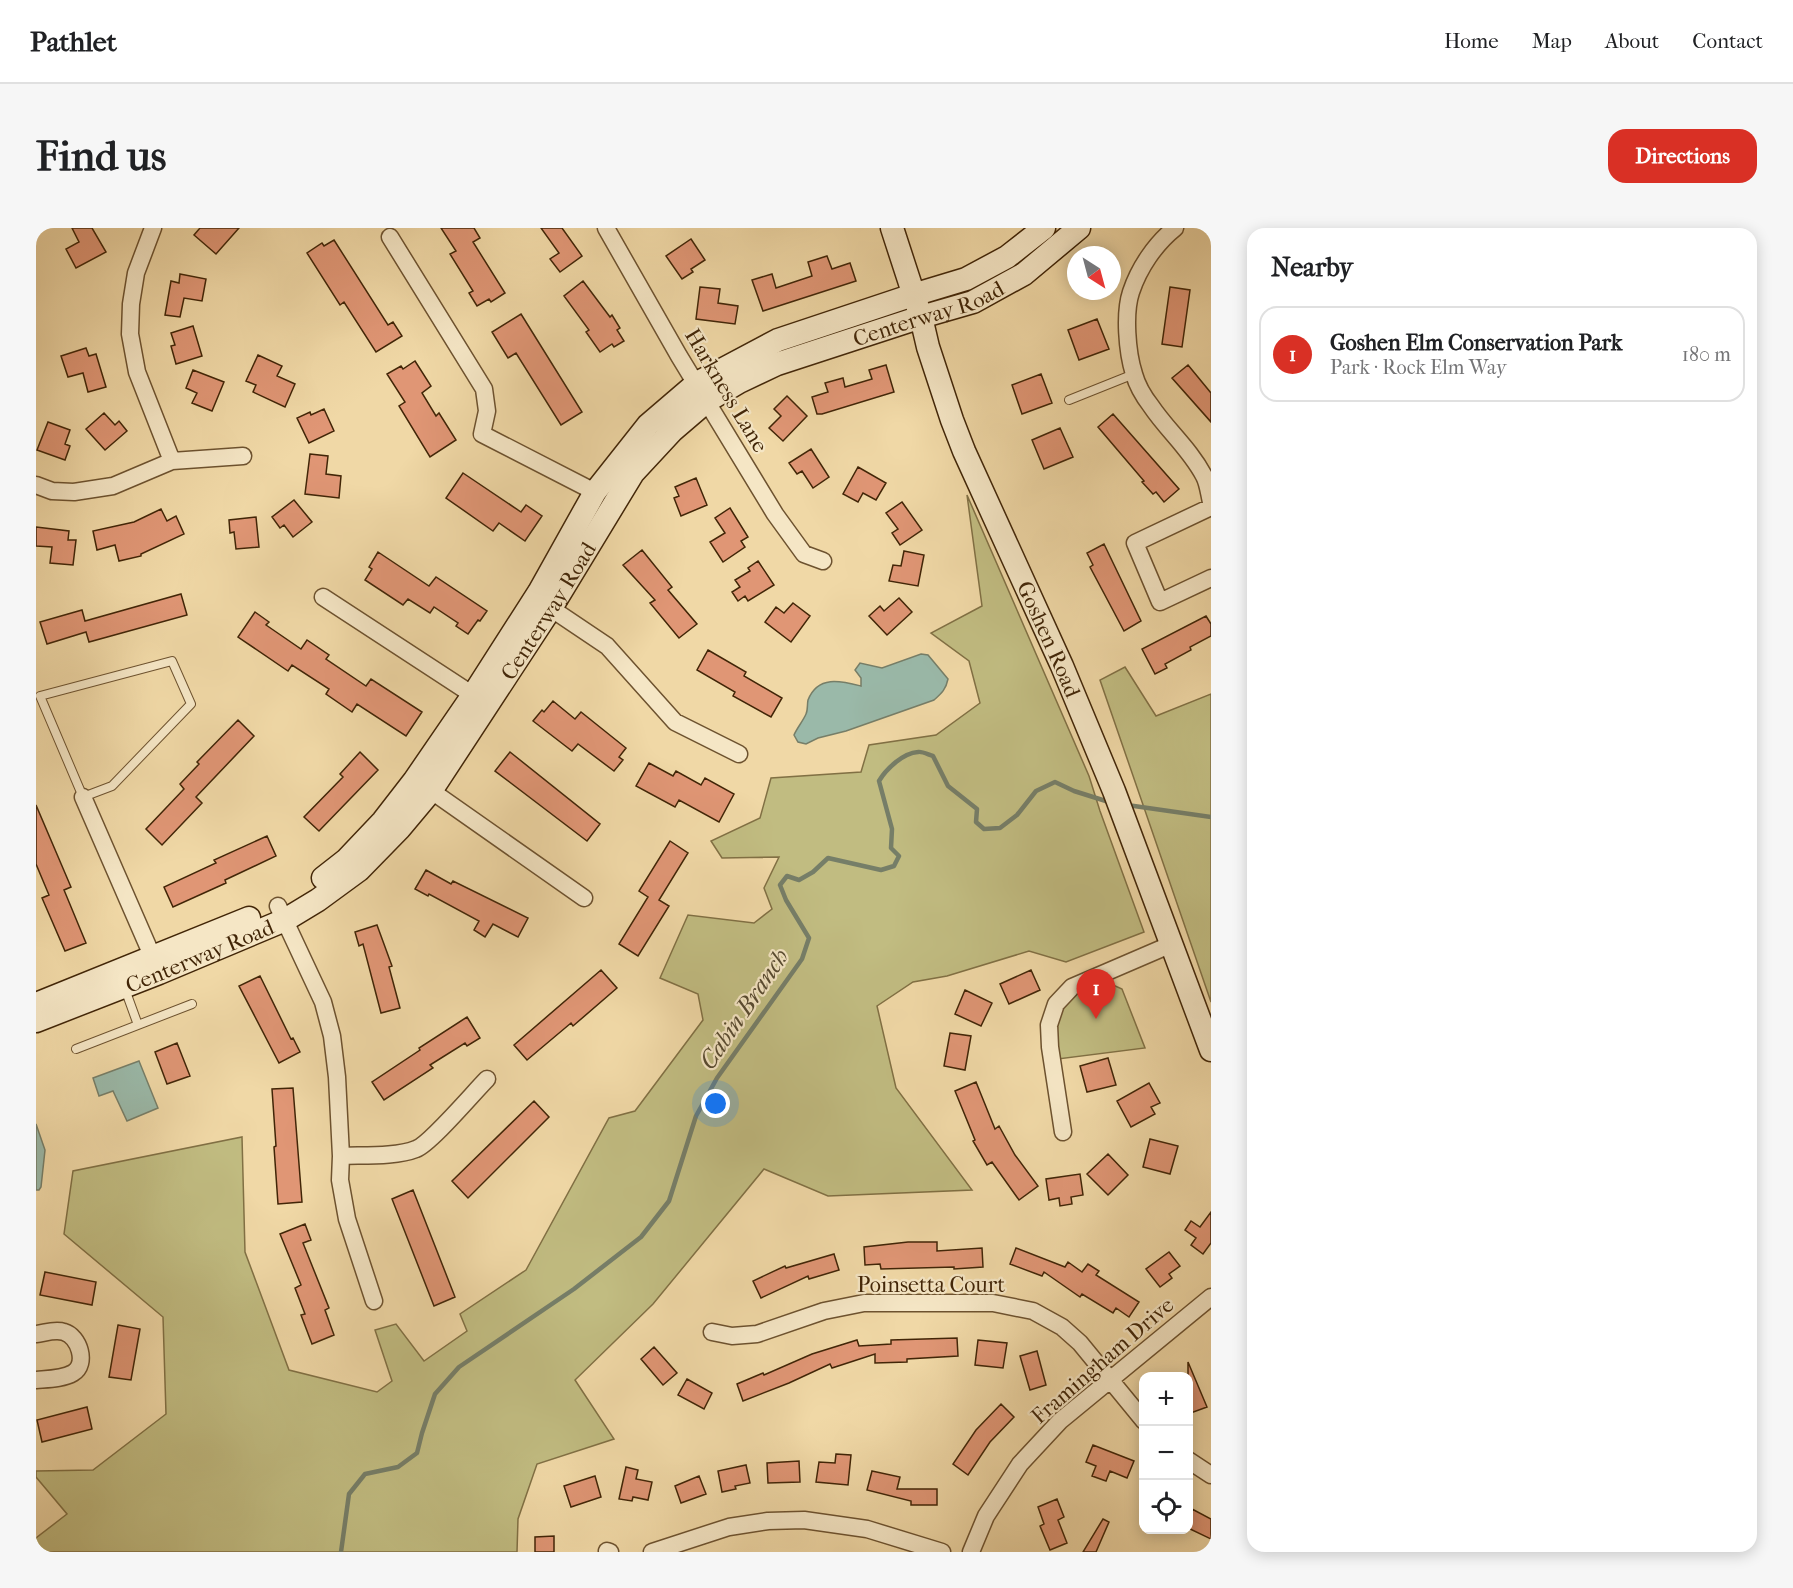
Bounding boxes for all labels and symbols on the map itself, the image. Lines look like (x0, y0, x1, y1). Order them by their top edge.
north arrow (1067, 246, 1121, 300)
street label: Centerway Road (850, 275, 1009, 352)
street label: Harkness Lane (679, 324, 773, 457)
street label: Centerway Road (495, 537, 602, 685)
street label: Goshen Road (1011, 577, 1086, 702)
street label: Centerway Road (122, 914, 279, 999)
water label: Cabin Branch (694, 944, 794, 1074)
pin: 1 (1076, 970, 1116, 1019)
your location (701, 1089, 730, 1118)
street label: Poinsetta Court (857, 1272, 1005, 1298)
street label: Framingham Drive (1026, 1292, 1179, 1430)

